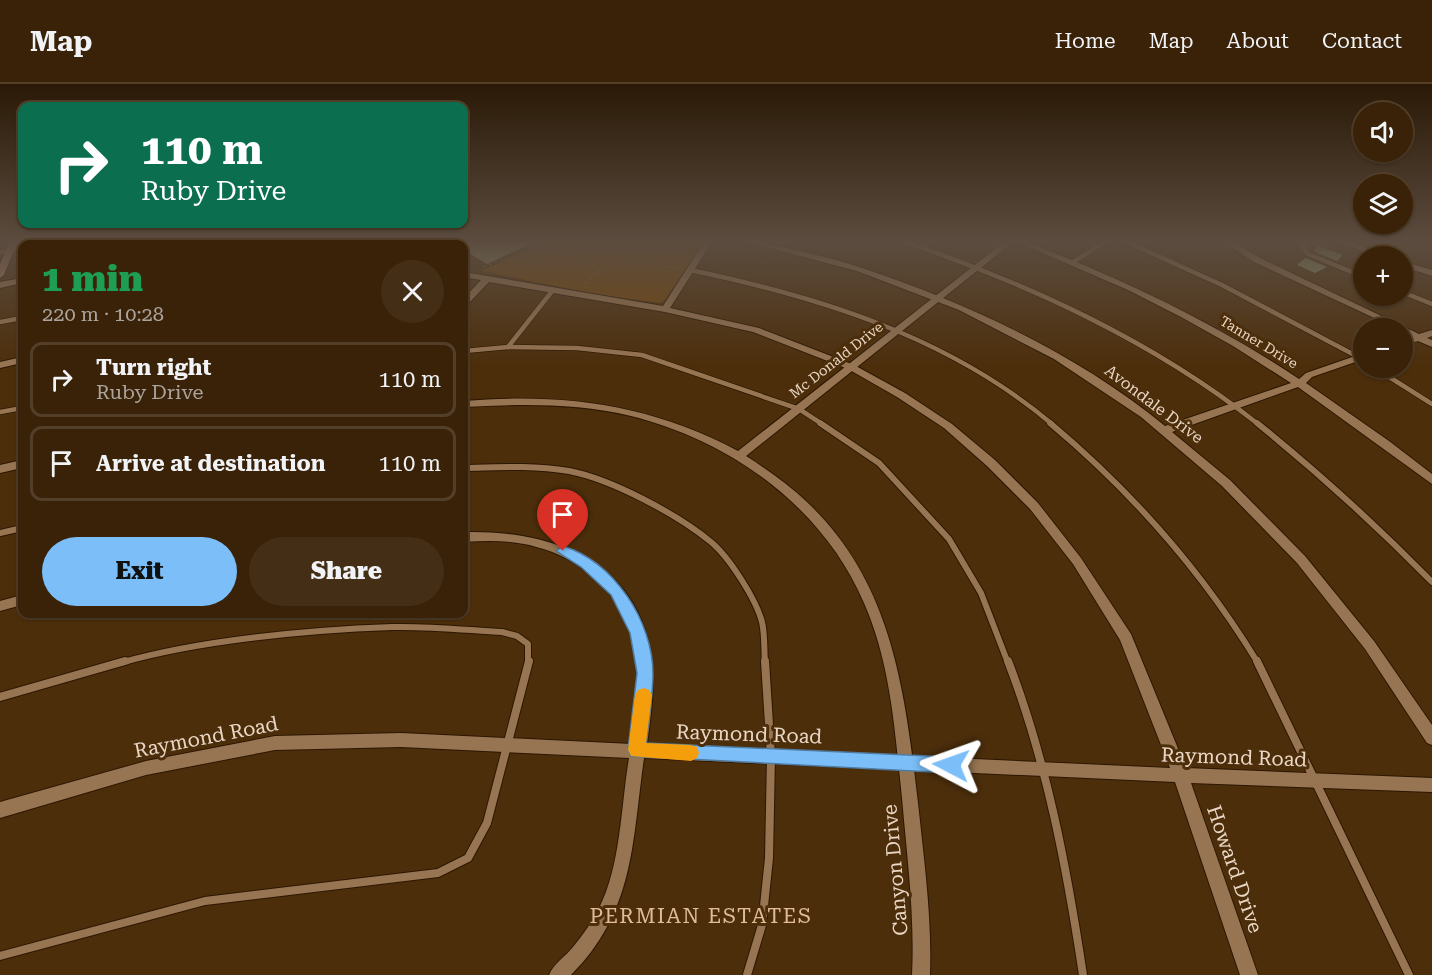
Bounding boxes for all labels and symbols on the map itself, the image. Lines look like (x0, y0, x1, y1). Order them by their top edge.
street label: Tanner Drive (1217, 313, 1301, 372)
street label: Mc Donald Drive (786, 318, 886, 401)
street label: Avondale Drive (1101, 361, 1207, 447)
pin (537, 489, 588, 551)
street label: Raymond Road (132, 711, 280, 763)
street label: Raymond Road (675, 719, 823, 749)
position arrow (919, 733, 983, 797)
street label: Raymond Road (1160, 742, 1308, 772)
street label: Howard Drive (1202, 802, 1268, 936)
street label: Canyon Drive (877, 803, 913, 937)
district label: PERMIAN ESTATES (590, 904, 812, 928)

